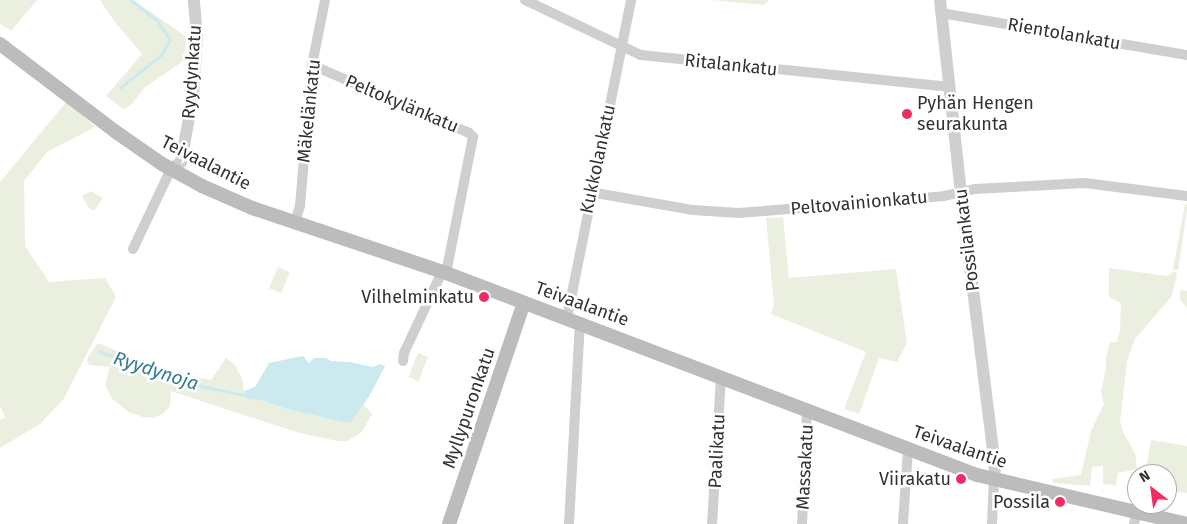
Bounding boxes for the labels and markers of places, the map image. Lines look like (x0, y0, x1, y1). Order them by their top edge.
place label: Pyhän Hengen seurakunta (917, 93, 1034, 136)
marker: Pyhän Hengen seurakunta (901, 108, 913, 120)
place label: Vilhelminkatu (361, 286, 474, 308)
marker: Vilhelminkatu (478, 291, 490, 303)
place label: Viirakatu (879, 468, 951, 490)
marker: Viirakatu (955, 473, 967, 485)
place label: Possila (993, 491, 1050, 513)
marker: Possila (1054, 496, 1066, 508)

